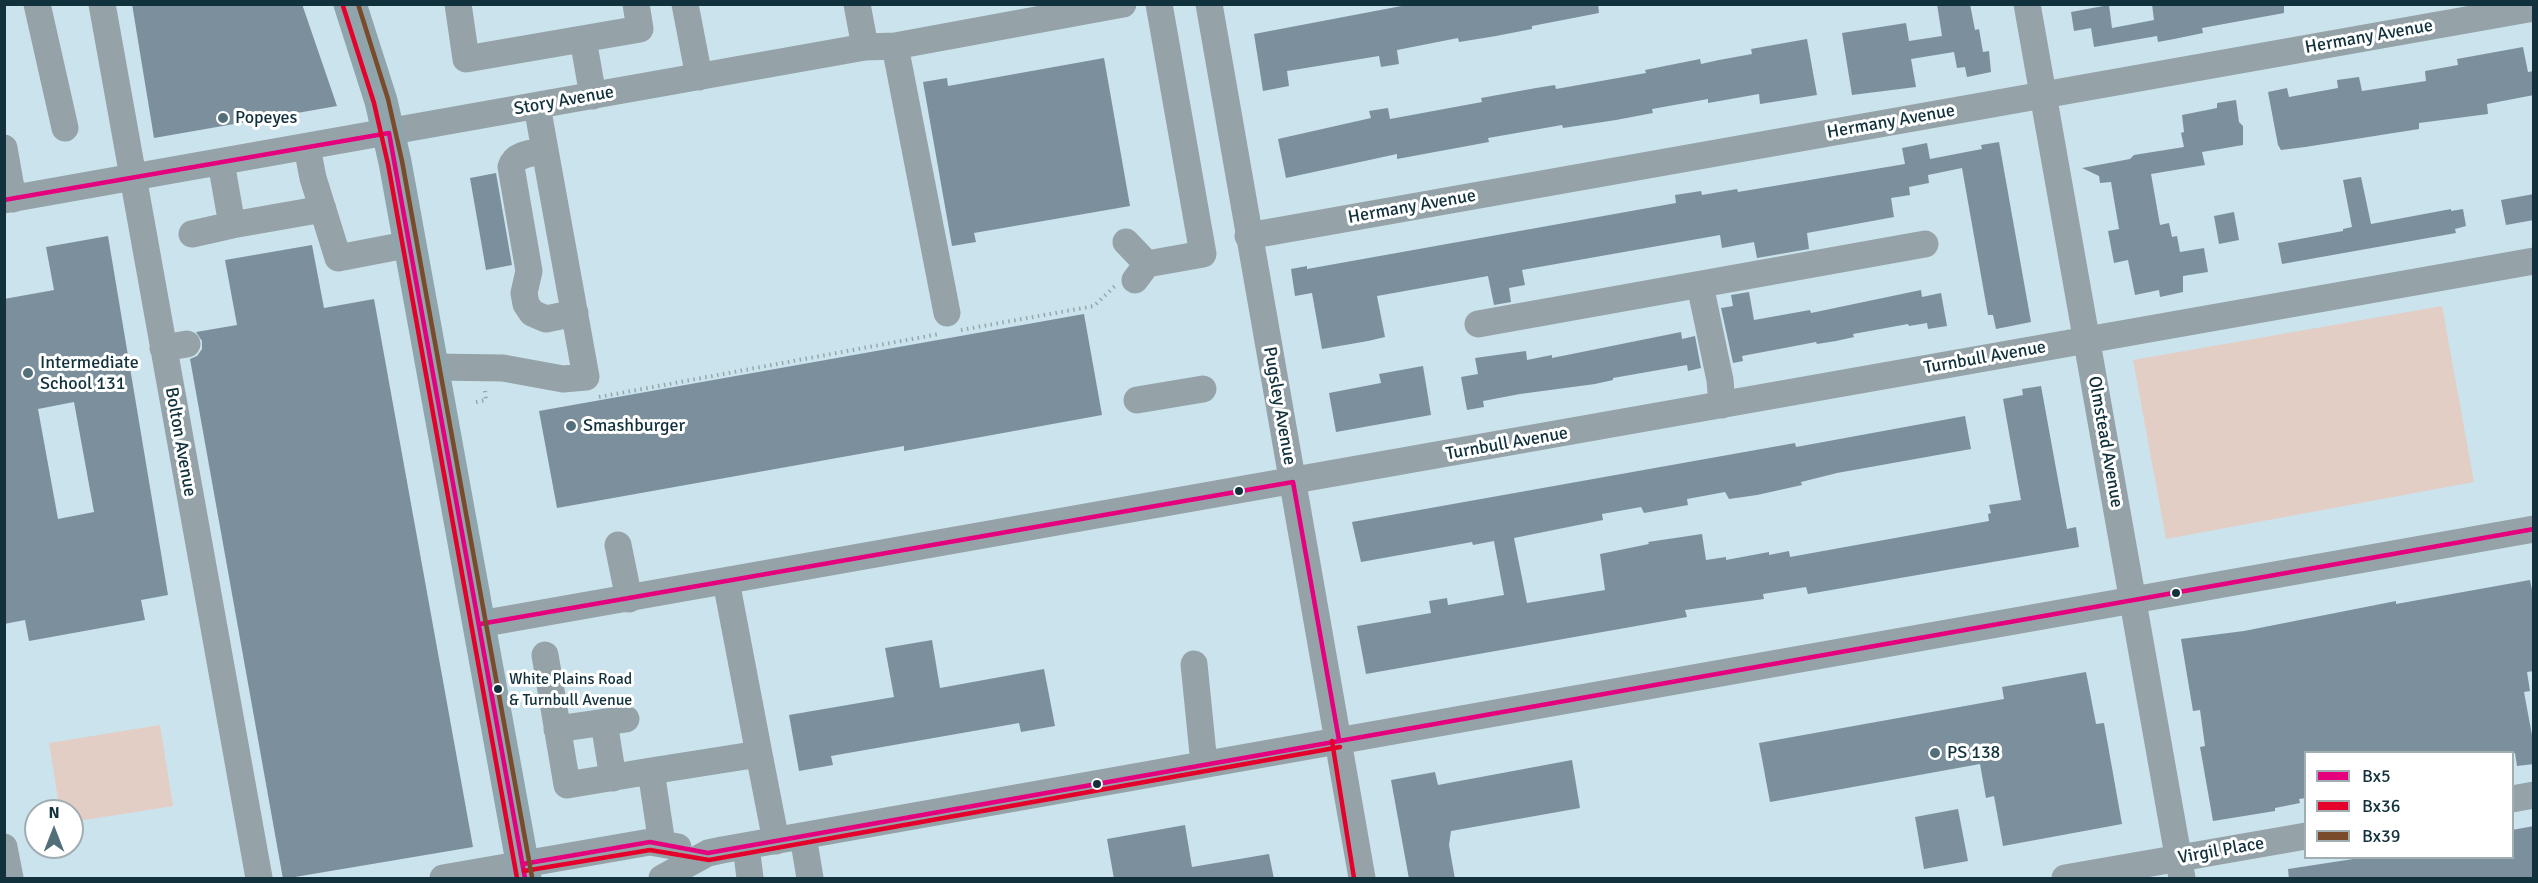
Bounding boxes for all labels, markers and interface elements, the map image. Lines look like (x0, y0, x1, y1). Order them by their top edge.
street label: Hermany Avenue (2303, 15, 2435, 59)
street label: Story Avenue (512, 82, 616, 120)
street label: Hermany Avenue (1825, 100, 1957, 144)
place label: Popeyes (235, 107, 297, 129)
marker: Popeyes (216, 111, 230, 125)
street label: Hermany Avenue (1346, 185, 1478, 229)
street label: Turnbull Avenue (1922, 337, 2048, 379)
street label: Pugsley Avenue (1258, 345, 1300, 467)
place label: Intermediate School 131 (40, 352, 139, 394)
marker: Intermediate School 131 (21, 366, 35, 380)
street label: Olmstead Avenue (2083, 374, 2127, 510)
street label: Bolton Avenue (160, 386, 200, 498)
place label: Smashburger (583, 415, 685, 437)
marker: Smashburger (564, 419, 578, 433)
street label: Turnbull Avenue (1444, 423, 1570, 465)
unlabelled marker (1233, 485, 1245, 497)
unlabelled marker (2170, 587, 2182, 599)
place label: White Plains Road & Turnbull Avenue (509, 670, 632, 708)
marker: White Plains Road & Turnbull Avenue (492, 683, 504, 695)
place label: PS 138 (1947, 742, 2000, 764)
marker: PS 138 (1928, 746, 1942, 760)
legend (2304, 751, 2514, 859)
text: Bx5 (2362, 765, 2391, 787)
unlabelled marker (1091, 778, 1103, 790)
text: Bx36 (2362, 795, 2400, 817)
north arrow (24, 799, 84, 859)
text: N (48, 803, 60, 823)
text: Bx39 (2362, 825, 2400, 847)
street label: Virgil Place (2176, 833, 2266, 869)

